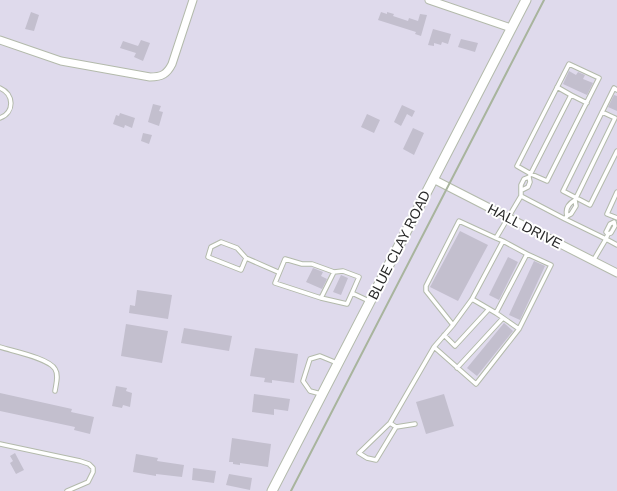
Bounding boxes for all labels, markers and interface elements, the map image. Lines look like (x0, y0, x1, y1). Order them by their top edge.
street label: BLUE CLAY ROAD (365, 188, 433, 302)
street label: HALL DRIVE (485, 200, 565, 252)

